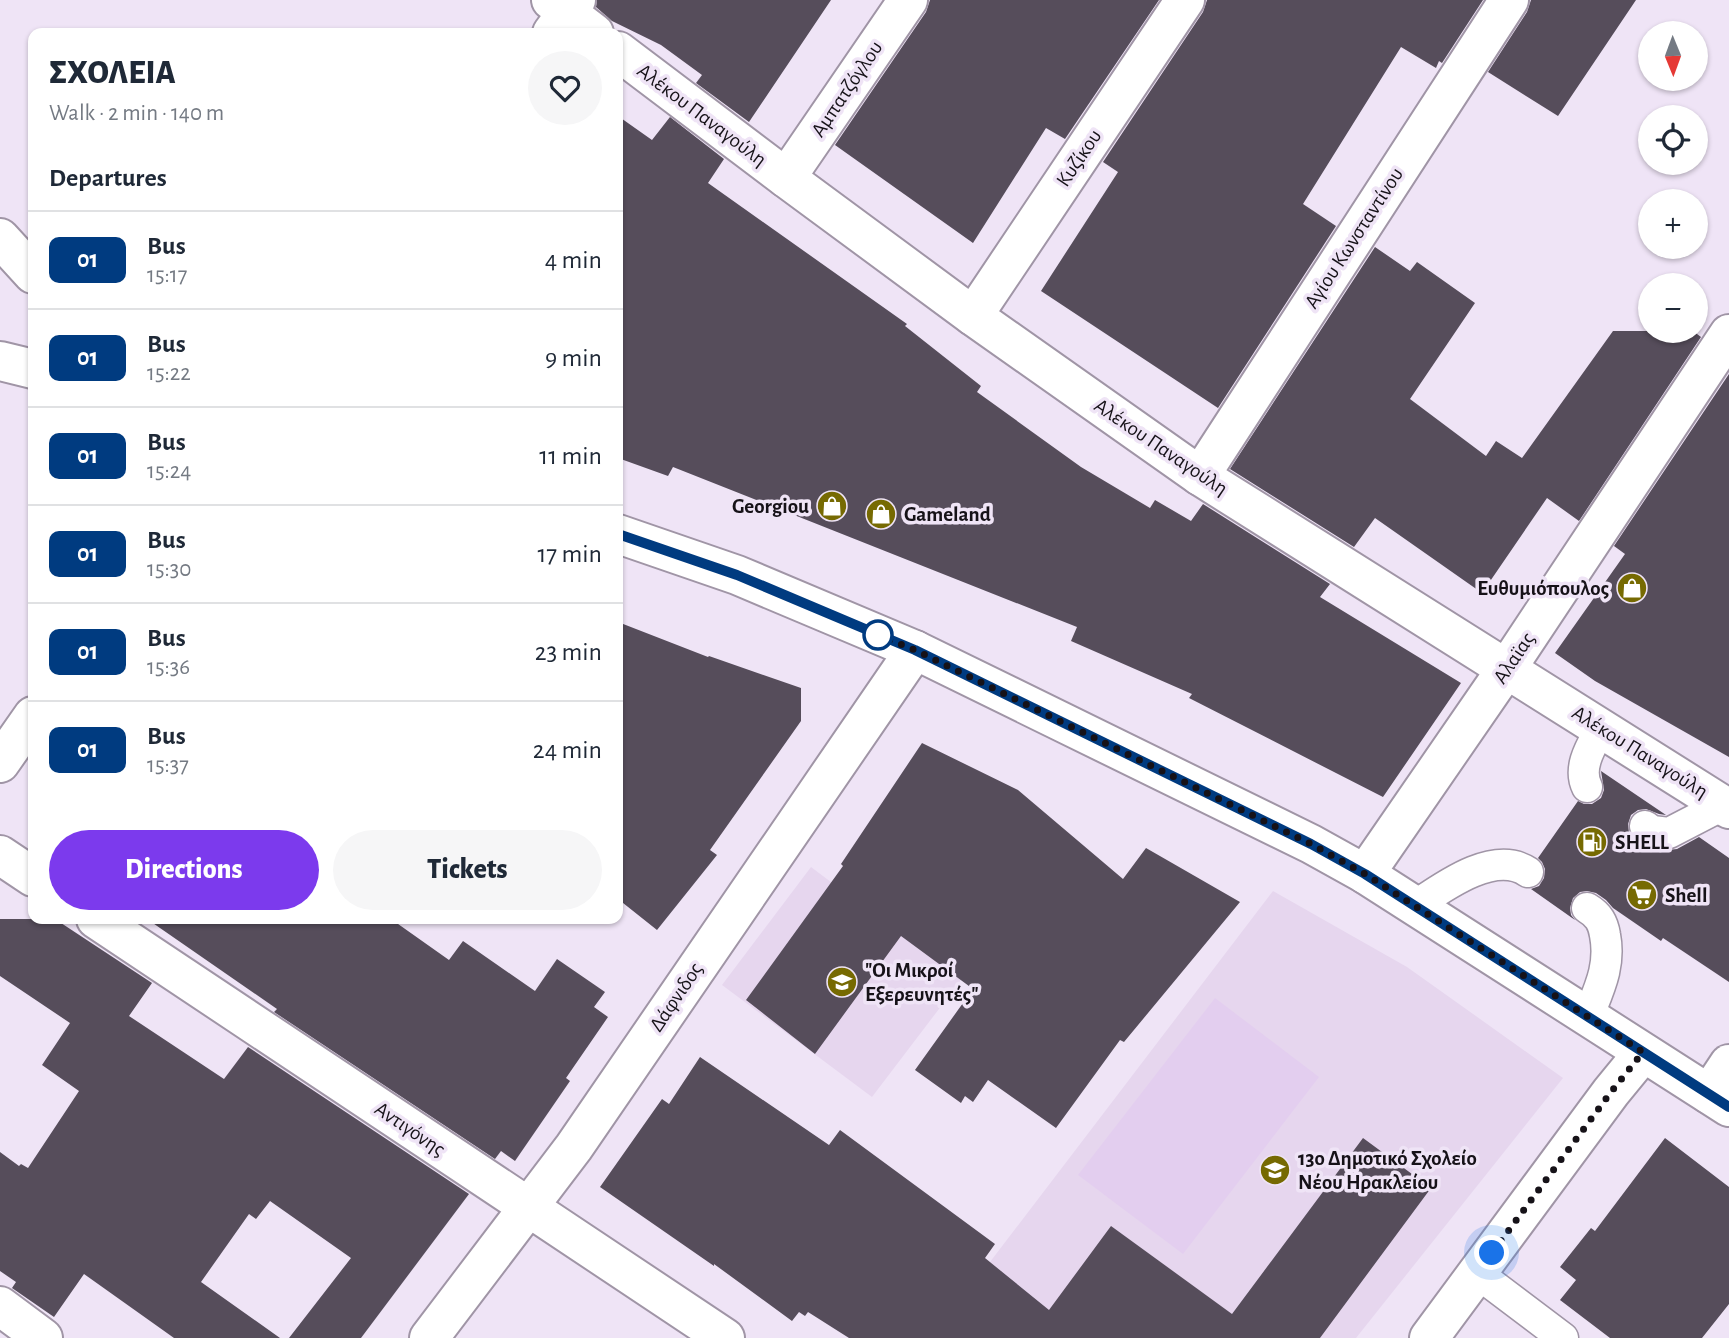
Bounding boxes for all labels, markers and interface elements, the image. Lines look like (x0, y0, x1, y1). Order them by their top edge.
north arrow (1638, 21, 1708, 91)
map controls (1638, 21, 1708, 343)
street label: Αμπατζόγλου (807, 37, 887, 141)
button: heart (528, 51, 602, 125)
text: ΣΧΟΛΕΙΑ (49, 57, 176, 90)
street label: Αλέκου Παναγούλη (633, 60, 771, 170)
text: Walk · 2 min · 140 m (49, 102, 224, 125)
button: locate (1638, 105, 1708, 175)
street label: Κυζίκου (1052, 126, 1106, 190)
street label: Αγίου Κωνσταντίνου (1301, 164, 1407, 312)
text: Departures (49, 165, 167, 191)
button: + (1638, 189, 1708, 259)
text: Bus (147, 233, 186, 259)
text: 4 min (545, 247, 602, 273)
text: 01 (77, 248, 98, 272)
text: 15:17 (147, 264, 187, 287)
button: − (1638, 273, 1708, 343)
text: Bus (147, 331, 186, 357)
text: 9 min (545, 345, 602, 371)
text: 01 (77, 346, 98, 370)
text: 15:22 (147, 362, 191, 385)
street label: Αλέκου Παναγούλη (1091, 395, 1231, 499)
text: Bus (147, 429, 186, 455)
text: 11 min (539, 443, 602, 469)
text: 01 (77, 444, 98, 468)
text: 15:24 (147, 460, 191, 483)
shop icon: Georgiou (815, 489, 849, 523)
place label: Georgiou (732, 496, 809, 517)
shop icon: Gameland (864, 497, 898, 531)
place label: Gameland (904, 504, 991, 525)
text: Bus (147, 527, 186, 553)
text: 17 min (537, 541, 602, 567)
text: 01 (77, 542, 98, 566)
text: 15:30 (147, 558, 191, 581)
shop icon: Ευθυμιόπουλος (1615, 571, 1649, 605)
place label: Ευθυμιόπουλος (1477, 578, 1609, 599)
unlabelled marker (863, 620, 893, 650)
text: Bus (147, 625, 186, 651)
street label: Αλαϊας (1489, 629, 1539, 687)
text: 23 min (535, 639, 602, 665)
text: 01 (77, 640, 98, 664)
text: 15:36 (147, 656, 190, 679)
street label: Αλέκου Παναγούλη (1568, 702, 1712, 802)
text: Bus (147, 723, 186, 749)
text: 24 min (533, 737, 602, 763)
text: 01 (77, 738, 98, 762)
text: 15:37 (147, 754, 189, 777)
fuel station icon: SHELL (1575, 825, 1609, 859)
button: Directions (49, 830, 319, 910)
button: Tickets (333, 830, 602, 910)
place label: SHELL (1615, 832, 1670, 853)
supermarket icon: Shell (1625, 878, 1659, 912)
place label: Shell (1665, 885, 1707, 906)
street label: Δάφνιδος (646, 959, 706, 1035)
place label: "Οι Μικροί Εξερευνητές" (865, 960, 979, 1005)
school or university icon: "Οι Μικροί Εξερευνητές" (825, 965, 859, 999)
street label: Αντιγόνης (371, 1098, 449, 1160)
place label: 13ο Δημοτικό Σχολείο Νέου Ηρακλείου (1298, 1148, 1477, 1193)
school or university icon: 13ο Δημοτικό Σχολείο Νέου Ηρακλείου (1258, 1153, 1292, 1187)
your location (1474, 1235, 1509, 1270)

